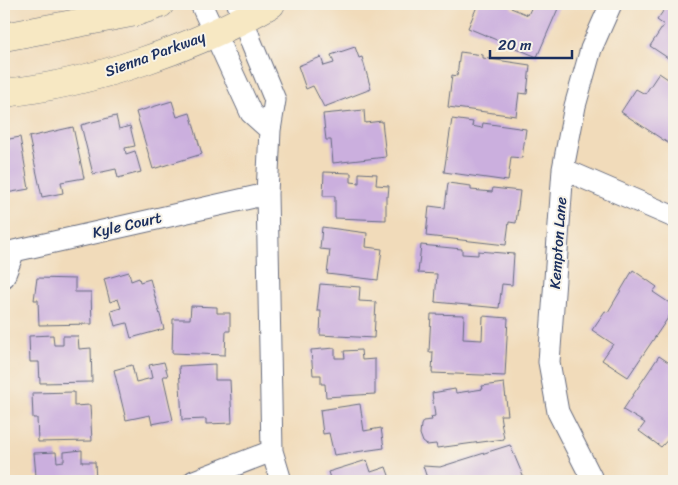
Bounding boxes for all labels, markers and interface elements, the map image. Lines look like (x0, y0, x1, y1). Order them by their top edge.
street label: Sienna Parkway (101, 24, 209, 84)
scale bar (490, 28, 573, 60)
text: 20 m (498, 32, 532, 58)
street label: Kempton Lane (542, 196, 574, 290)
street label: Kyle Court (90, 204, 165, 246)

